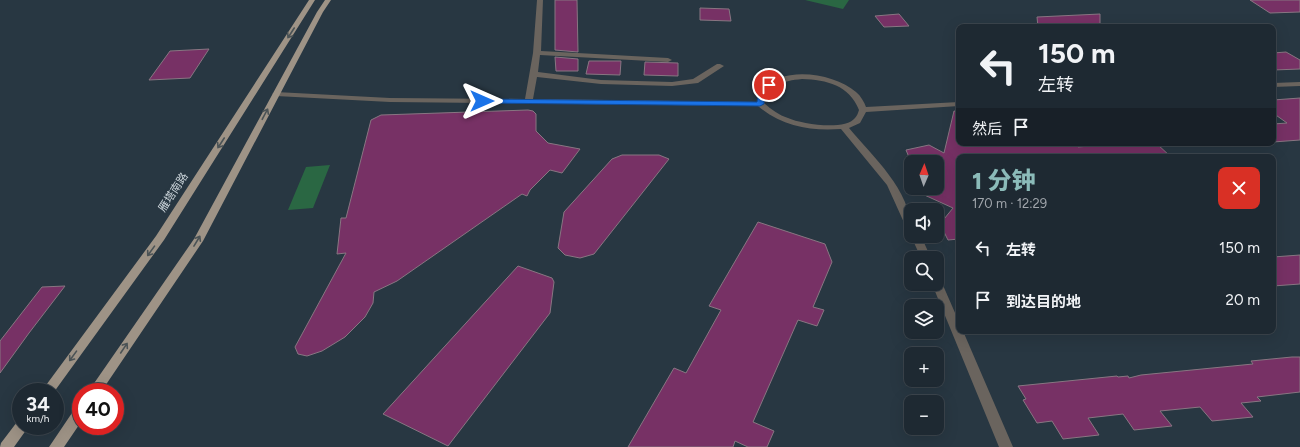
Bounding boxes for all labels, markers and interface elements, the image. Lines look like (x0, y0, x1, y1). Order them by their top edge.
one-way arrow (287, 27, 295, 39)
text: 150 m (1038, 36, 1115, 70)
icon: left (972, 40, 1024, 92)
pin (752, 68, 786, 102)
icon: arrive (758, 74, 780, 96)
text: 左转 (1038, 74, 1074, 96)
position arrow (461, 80, 503, 122)
one-way arrow (262, 108, 270, 120)
icon: arrive (1010, 116, 1032, 138)
text: 然后 (972, 120, 1002, 138)
one-way arrow (217, 137, 226, 148)
north arrow (904, 155, 944, 195)
map controls (904, 155, 944, 435)
text: 1 分钟 (972, 166, 1036, 195)
button: close (1218, 167, 1260, 209)
street label: 雁塔南路 (156, 170, 191, 214)
text: 170 m · 12:29 (972, 196, 1047, 211)
button: sound (904, 203, 944, 243)
one-way arrow (194, 235, 202, 247)
icon: left (972, 237, 994, 259)
text: 150 m (1219, 239, 1260, 257)
text: 左转 (1006, 241, 1036, 259)
one-way arrow (147, 246, 155, 257)
button: search (904, 251, 944, 291)
icon: arrive (972, 289, 994, 311)
text: 20 m (1226, 291, 1260, 309)
text: 到达目的地 (1006, 293, 1081, 311)
button: layers (904, 299, 944, 339)
one-way arrow (120, 343, 128, 354)
button: + (904, 347, 944, 387)
one-way arrow (69, 350, 78, 361)
speed limit sign: 40 (72, 383, 124, 435)
text: 34 (26, 392, 50, 416)
button: − (904, 395, 944, 435)
text: km/h (27, 412, 49, 425)

